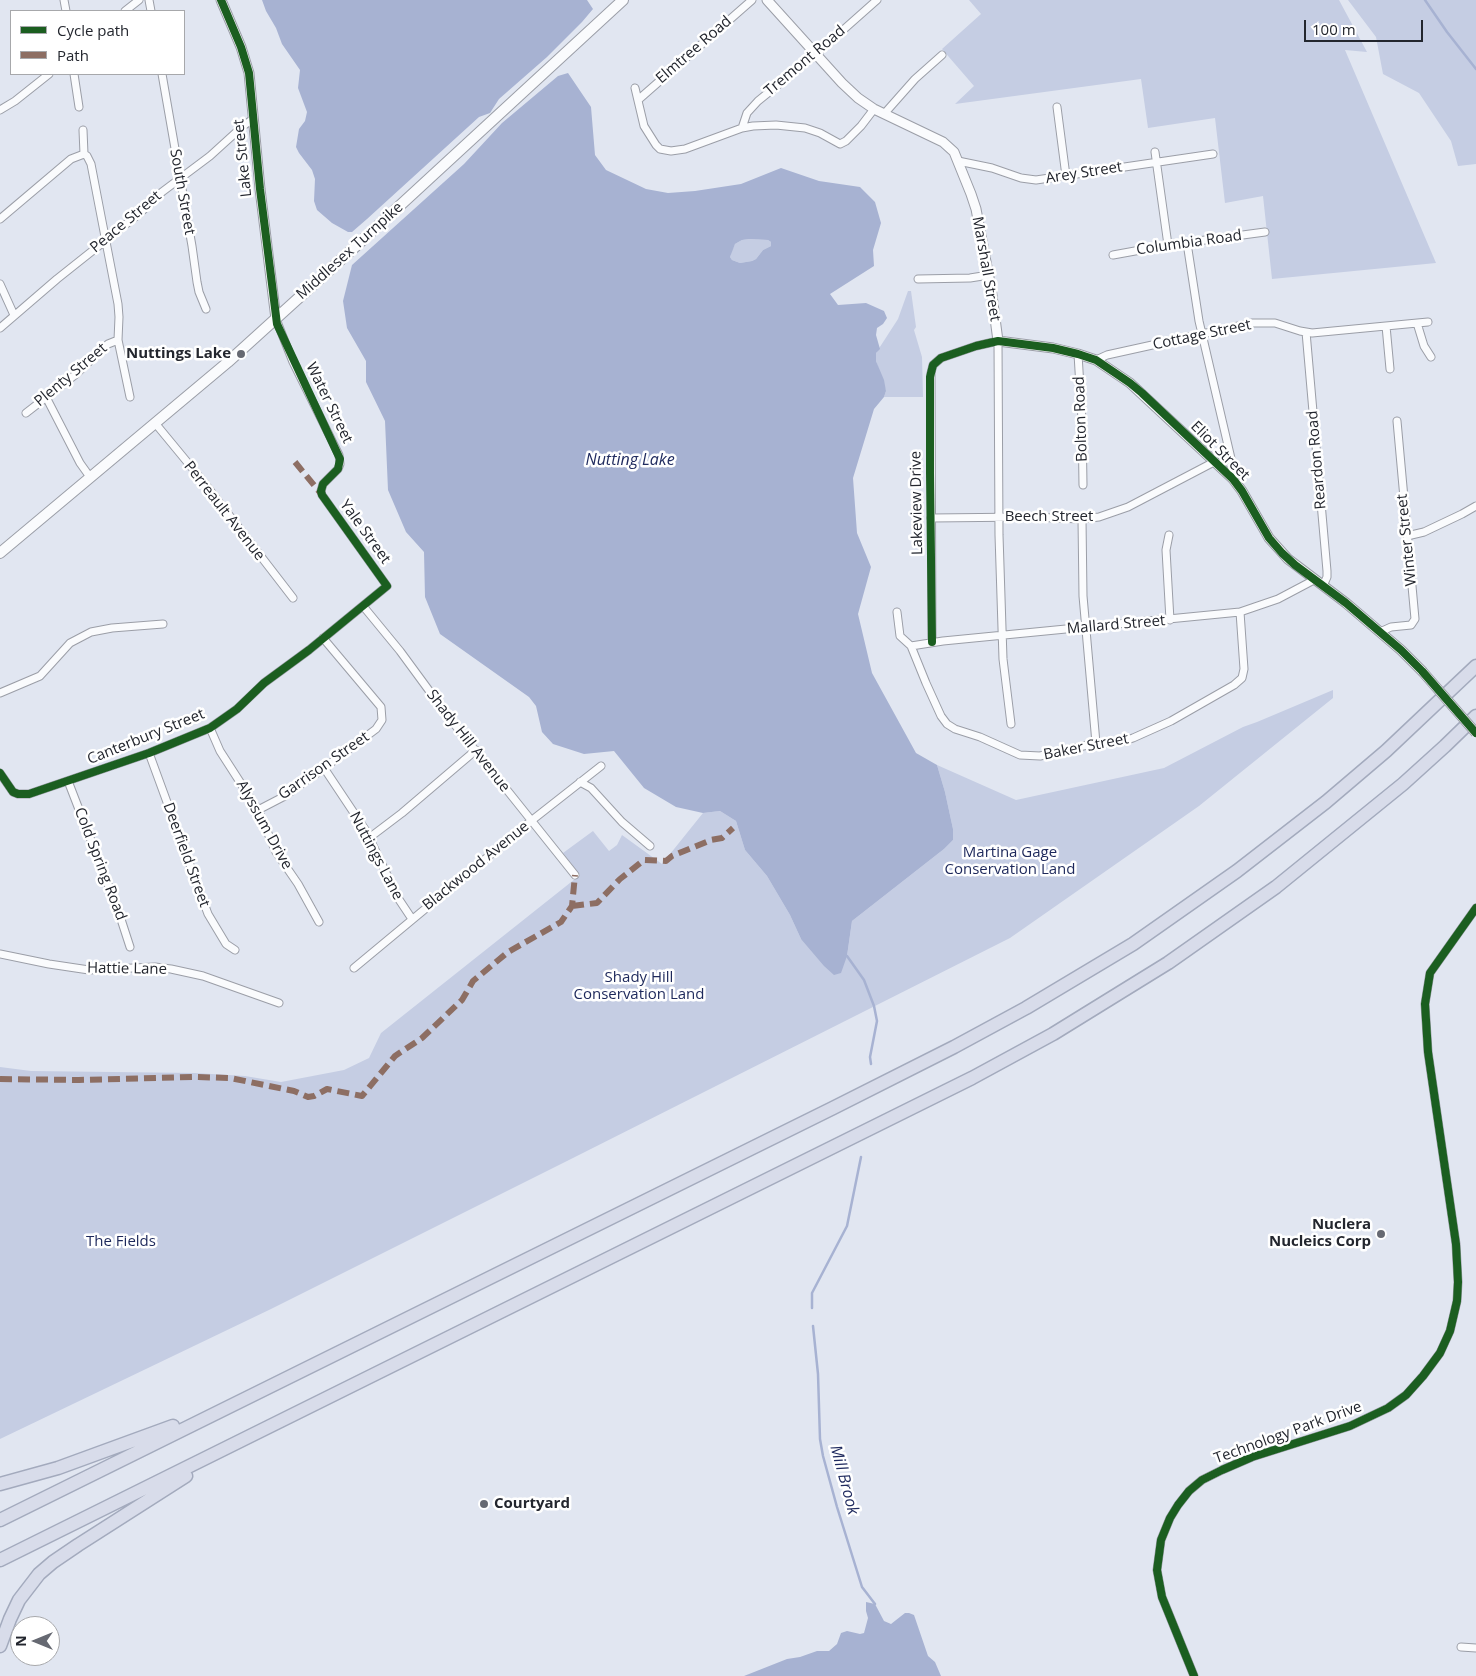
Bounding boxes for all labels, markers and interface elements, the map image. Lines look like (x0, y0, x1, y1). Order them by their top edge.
legend (10, 10, 185, 75)
scale bar (1306, 10, 1425, 42)
street label: Elmtree Road (653, 12, 735, 88)
text: 100 m (1312, 19, 1356, 39)
text: Cycle path (57, 20, 129, 40)
street label: Tremont Road (761, 22, 849, 100)
text: Path (57, 45, 89, 65)
street label: Lake Street (230, 118, 256, 198)
street label: South Street (166, 148, 198, 236)
street label: Arey Street (1044, 158, 1124, 188)
street label: Peace Street (87, 187, 165, 257)
street label: Middlesex Turnpike (293, 198, 407, 304)
street label: Marshall Street (968, 215, 1004, 323)
street label: Columbia Road (1135, 227, 1243, 259)
street label: Cottage Street (1151, 316, 1253, 354)
street label: Plenty Street (31, 339, 111, 411)
place label: Nuttings Lake (126, 345, 231, 363)
marker: Nuttings Lake (235, 348, 247, 360)
street label: Water Street (302, 360, 356, 446)
street label: Bolton Road (1071, 376, 1091, 462)
street label: Reardon Road (1304, 410, 1330, 510)
street label: Eliot Street (1187, 418, 1253, 484)
water label: Nutting Lake (585, 450, 675, 470)
street label: Lakeview Drive (907, 451, 927, 555)
street label: Perreault Avenue (180, 458, 268, 564)
street label: Winter Street (1393, 493, 1421, 587)
street label: Yale Street (336, 496, 394, 568)
street label: Beech Street (1005, 508, 1093, 526)
street label: Mallard Street (1066, 612, 1166, 638)
street label: Shady Hill Avenue (422, 686, 514, 796)
street label: Canterbury Street (85, 705, 207, 769)
street label: Garrison Street (275, 728, 373, 804)
street label: Baker Street (1042, 730, 1130, 764)
street label: Alyssum Drive (232, 777, 296, 873)
street label: Deerfield Street (159, 800, 213, 910)
street label: Cold Spring Road (70, 805, 130, 923)
street label: Nuttings Lane (345, 809, 407, 903)
street label: Blackwood Avenue (419, 818, 533, 914)
park label: Martina Gage Conservation Land (945, 844, 1075, 879)
street label: Hattie Lane (87, 959, 167, 979)
park label: Shady Hill Conservation Land (574, 969, 704, 1004)
place label: Nuclera Nucleics Corp (1269, 1216, 1371, 1251)
marker: Nuclera Nucleics Corp (1375, 1228, 1387, 1240)
park label: The Fields (86, 1233, 156, 1251)
street label: Technology Park Drive (1212, 1398, 1364, 1468)
water label: Mill Brook (825, 1443, 863, 1517)
place label: Courtyard (494, 1495, 570, 1513)
marker: Courtyard (478, 1498, 490, 1510)
north arrow (10, 1616, 60, 1666)
text: N (11, 1635, 30, 1647)

